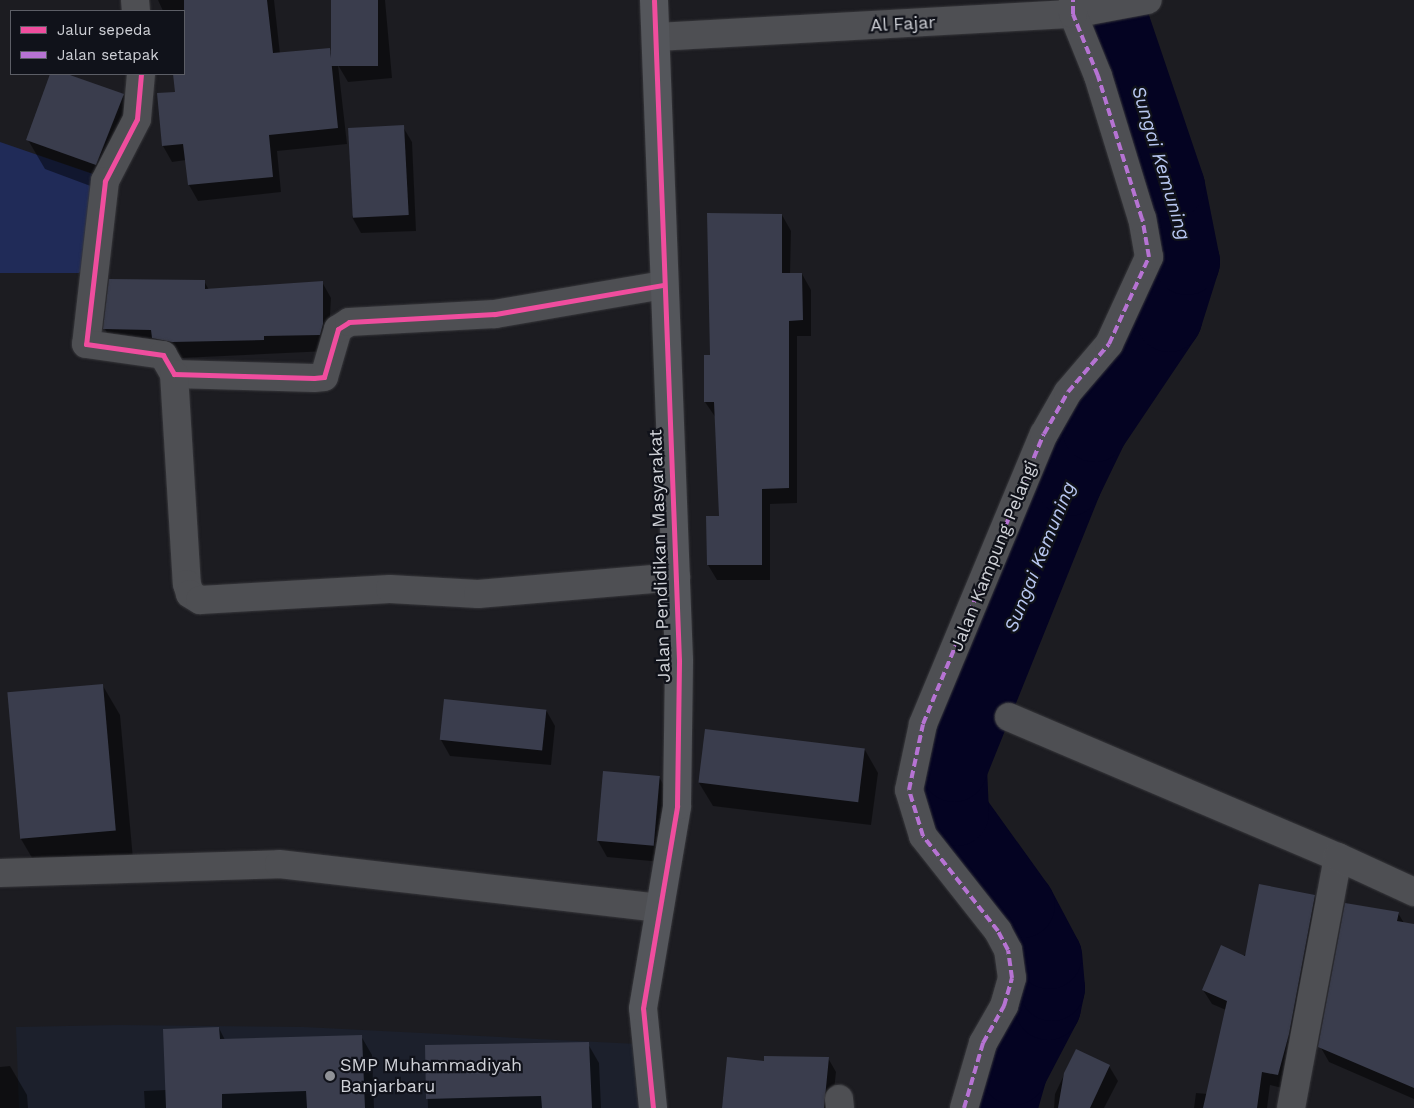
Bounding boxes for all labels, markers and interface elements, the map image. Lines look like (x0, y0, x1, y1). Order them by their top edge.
legend (10, 10, 185, 75)
street label: Al Fajar (869, 11, 937, 37)
text: Jalur sepeda (57, 21, 151, 39)
text: Jalan setapak (57, 46, 159, 64)
water label: Sungai Kemuning (1127, 83, 1195, 243)
street label: Jalan Pendidikan Masyarakat (645, 429, 675, 683)
street label: Jalan Kampung Pelangi (946, 458, 1042, 654)
water label: Sungai Kemuning (999, 479, 1081, 635)
place label: SMP Muhammadiyah Banjarbaru (340, 1055, 523, 1098)
marker: SMP Muhammadiyah Banjarbaru (324, 1070, 336, 1082)

